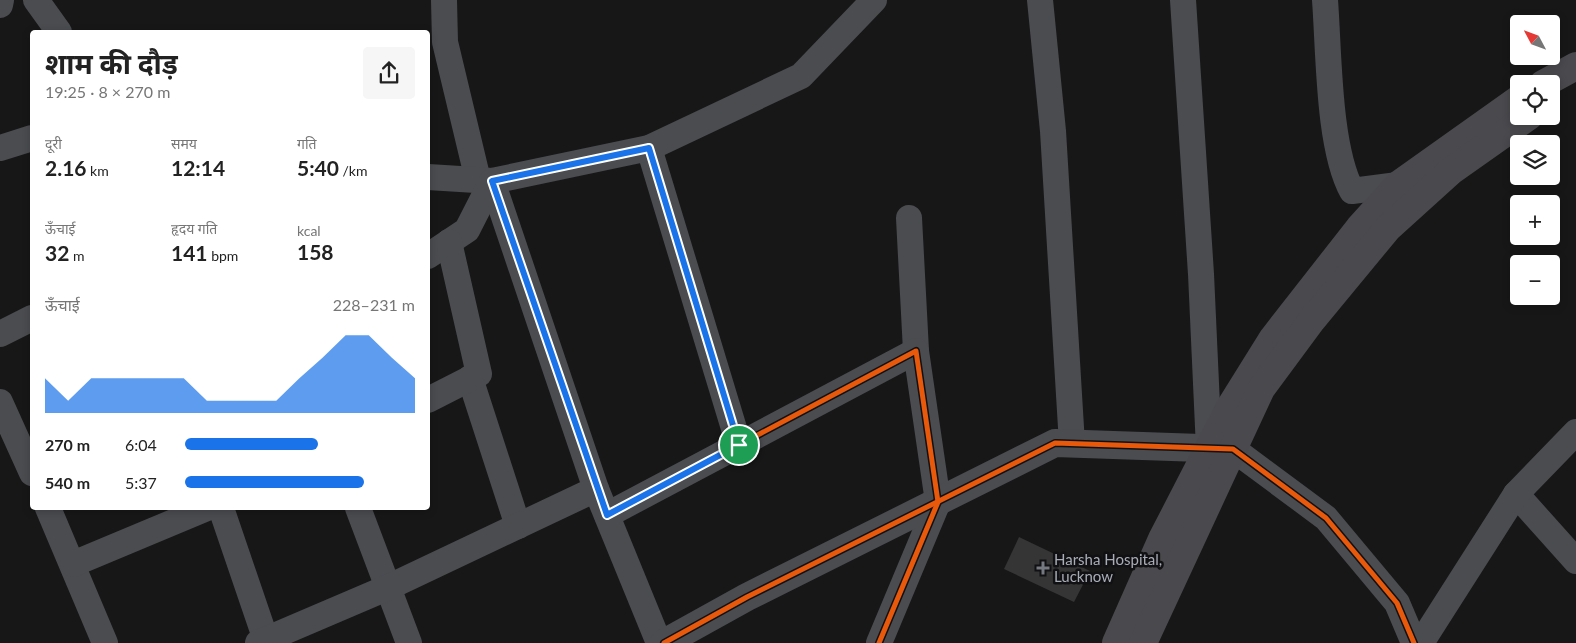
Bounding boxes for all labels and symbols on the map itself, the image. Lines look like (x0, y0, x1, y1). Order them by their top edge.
north arrow (1510, 15, 1560, 65)
pin (718, 424, 760, 466)
place label: Harsha Hospital, Lucknow (1054, 550, 1162, 585)
marker: Harsha Hospital, Lucknow (1036, 561, 1050, 575)

